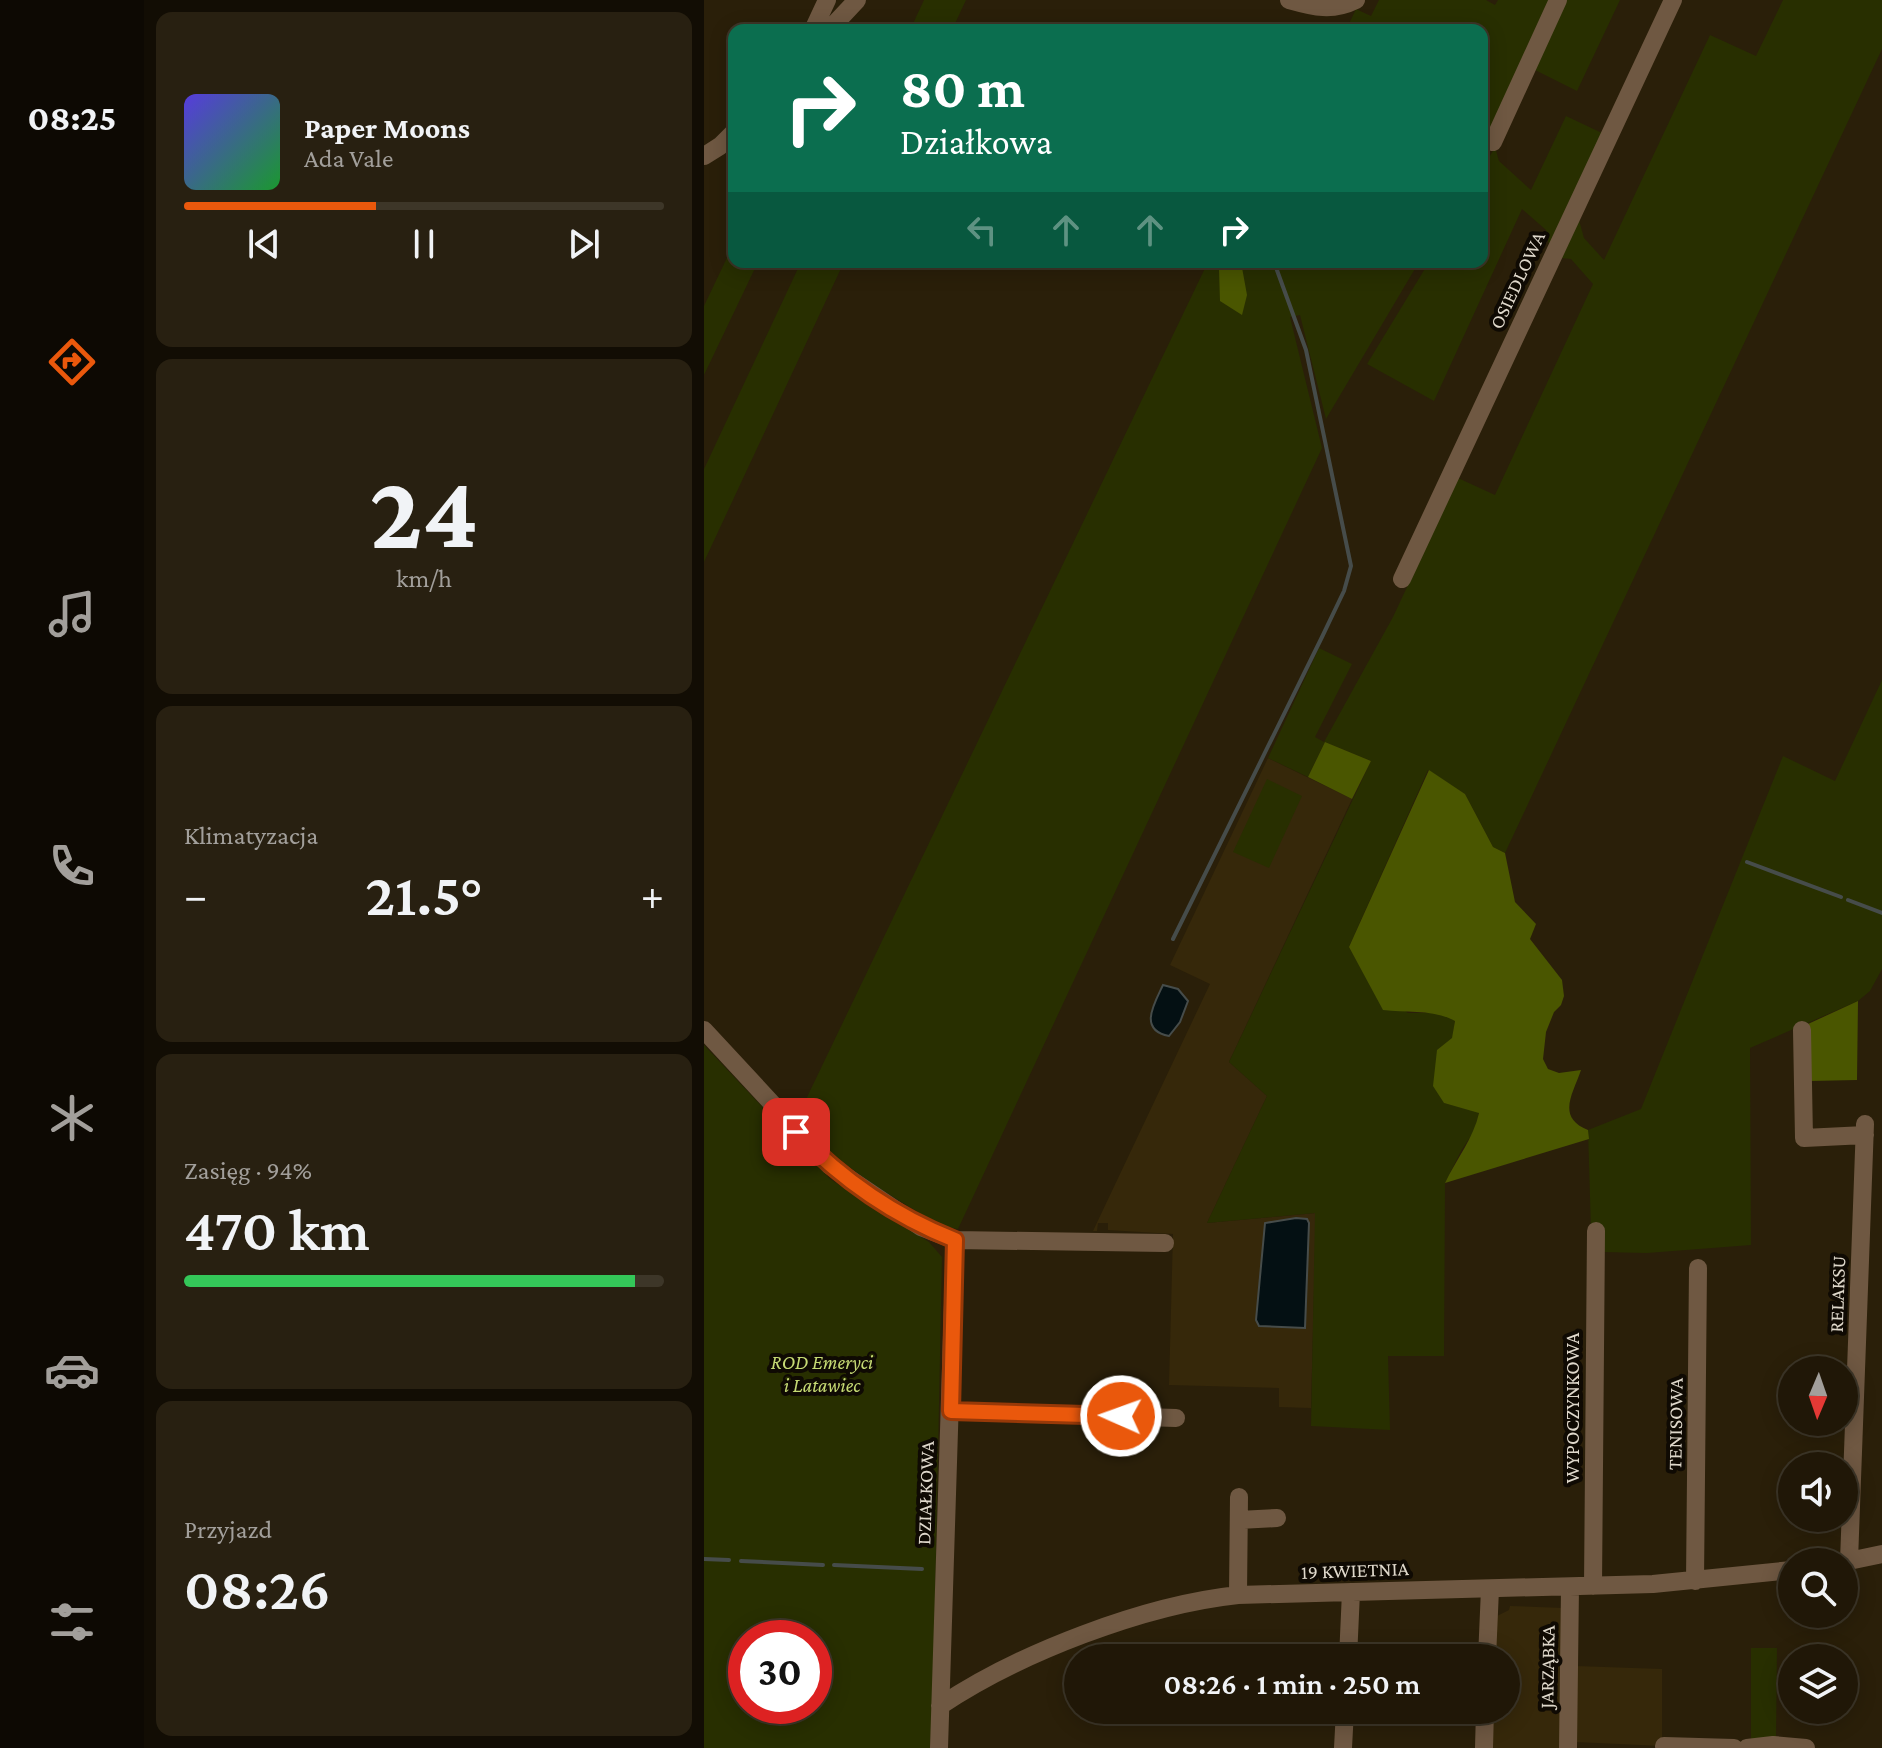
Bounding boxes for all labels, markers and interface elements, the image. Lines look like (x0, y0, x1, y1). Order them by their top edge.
icon: right (768, 56, 872, 160)
text: 80 m (900, 57, 1025, 119)
text: 08:25 (28, 98, 116, 138)
text: Paper Moons (304, 111, 470, 144)
text: Działkowa (900, 122, 1052, 162)
text: Ada Vale (304, 144, 393, 173)
icon: left (960, 208, 1004, 252)
icon: ahead (1044, 208, 1088, 252)
icon: ahead (1128, 208, 1172, 252)
icon: right (1212, 208, 1256, 252)
icon: previous (242, 222, 286, 266)
icon: pause (402, 222, 446, 266)
icon: next (562, 222, 606, 266)
street label: OSIEDLOWA (1485, 227, 1549, 332)
icon: directions (44, 334, 100, 390)
text: 24 (369, 454, 479, 569)
text: km/h (396, 564, 452, 593)
icon: music (44, 586, 100, 642)
text: Klimatyzacja (184, 821, 318, 850)
icon: phone (44, 838, 100, 894)
text: 21.5° (365, 861, 483, 928)
text: − (184, 871, 207, 919)
text: + (641, 871, 664, 919)
icon: climate (44, 1090, 100, 1146)
pin (762, 1098, 830, 1166)
icon: arrive (774, 1110, 818, 1154)
text: Zasięg · 94% (184, 1156, 312, 1185)
text: 470 km (184, 1196, 370, 1263)
street label: RELAKSU (1825, 1255, 1849, 1333)
street label: WYPOCZYNKOWA (1561, 1332, 1583, 1483)
icon: car (44, 1342, 100, 1398)
park label: ROD Emeryci i Latawiec (771, 1351, 874, 1396)
north arrow (1778, 1356, 1858, 1436)
map controls (1778, 1356, 1858, 1724)
position arrow (1079, 1374, 1163, 1458)
street label: TENISOWA (1663, 1377, 1687, 1470)
street label: DZIAŁKOWA (912, 1440, 938, 1546)
button: sound (1778, 1452, 1858, 1532)
text: Przyjazd (184, 1515, 272, 1544)
button: search (1778, 1548, 1858, 1628)
text: 08:26 (184, 1555, 331, 1622)
street label: 19 KWIETNIA (1301, 1557, 1410, 1583)
icon: filters (44, 1594, 100, 1650)
speed limit sign: 30 (728, 1620, 832, 1724)
street label: JARZĄBKA (1535, 1624, 1560, 1711)
button: layers (1778, 1644, 1858, 1724)
text: 08:26 · 1 min · 250 m (1164, 1667, 1420, 1700)

